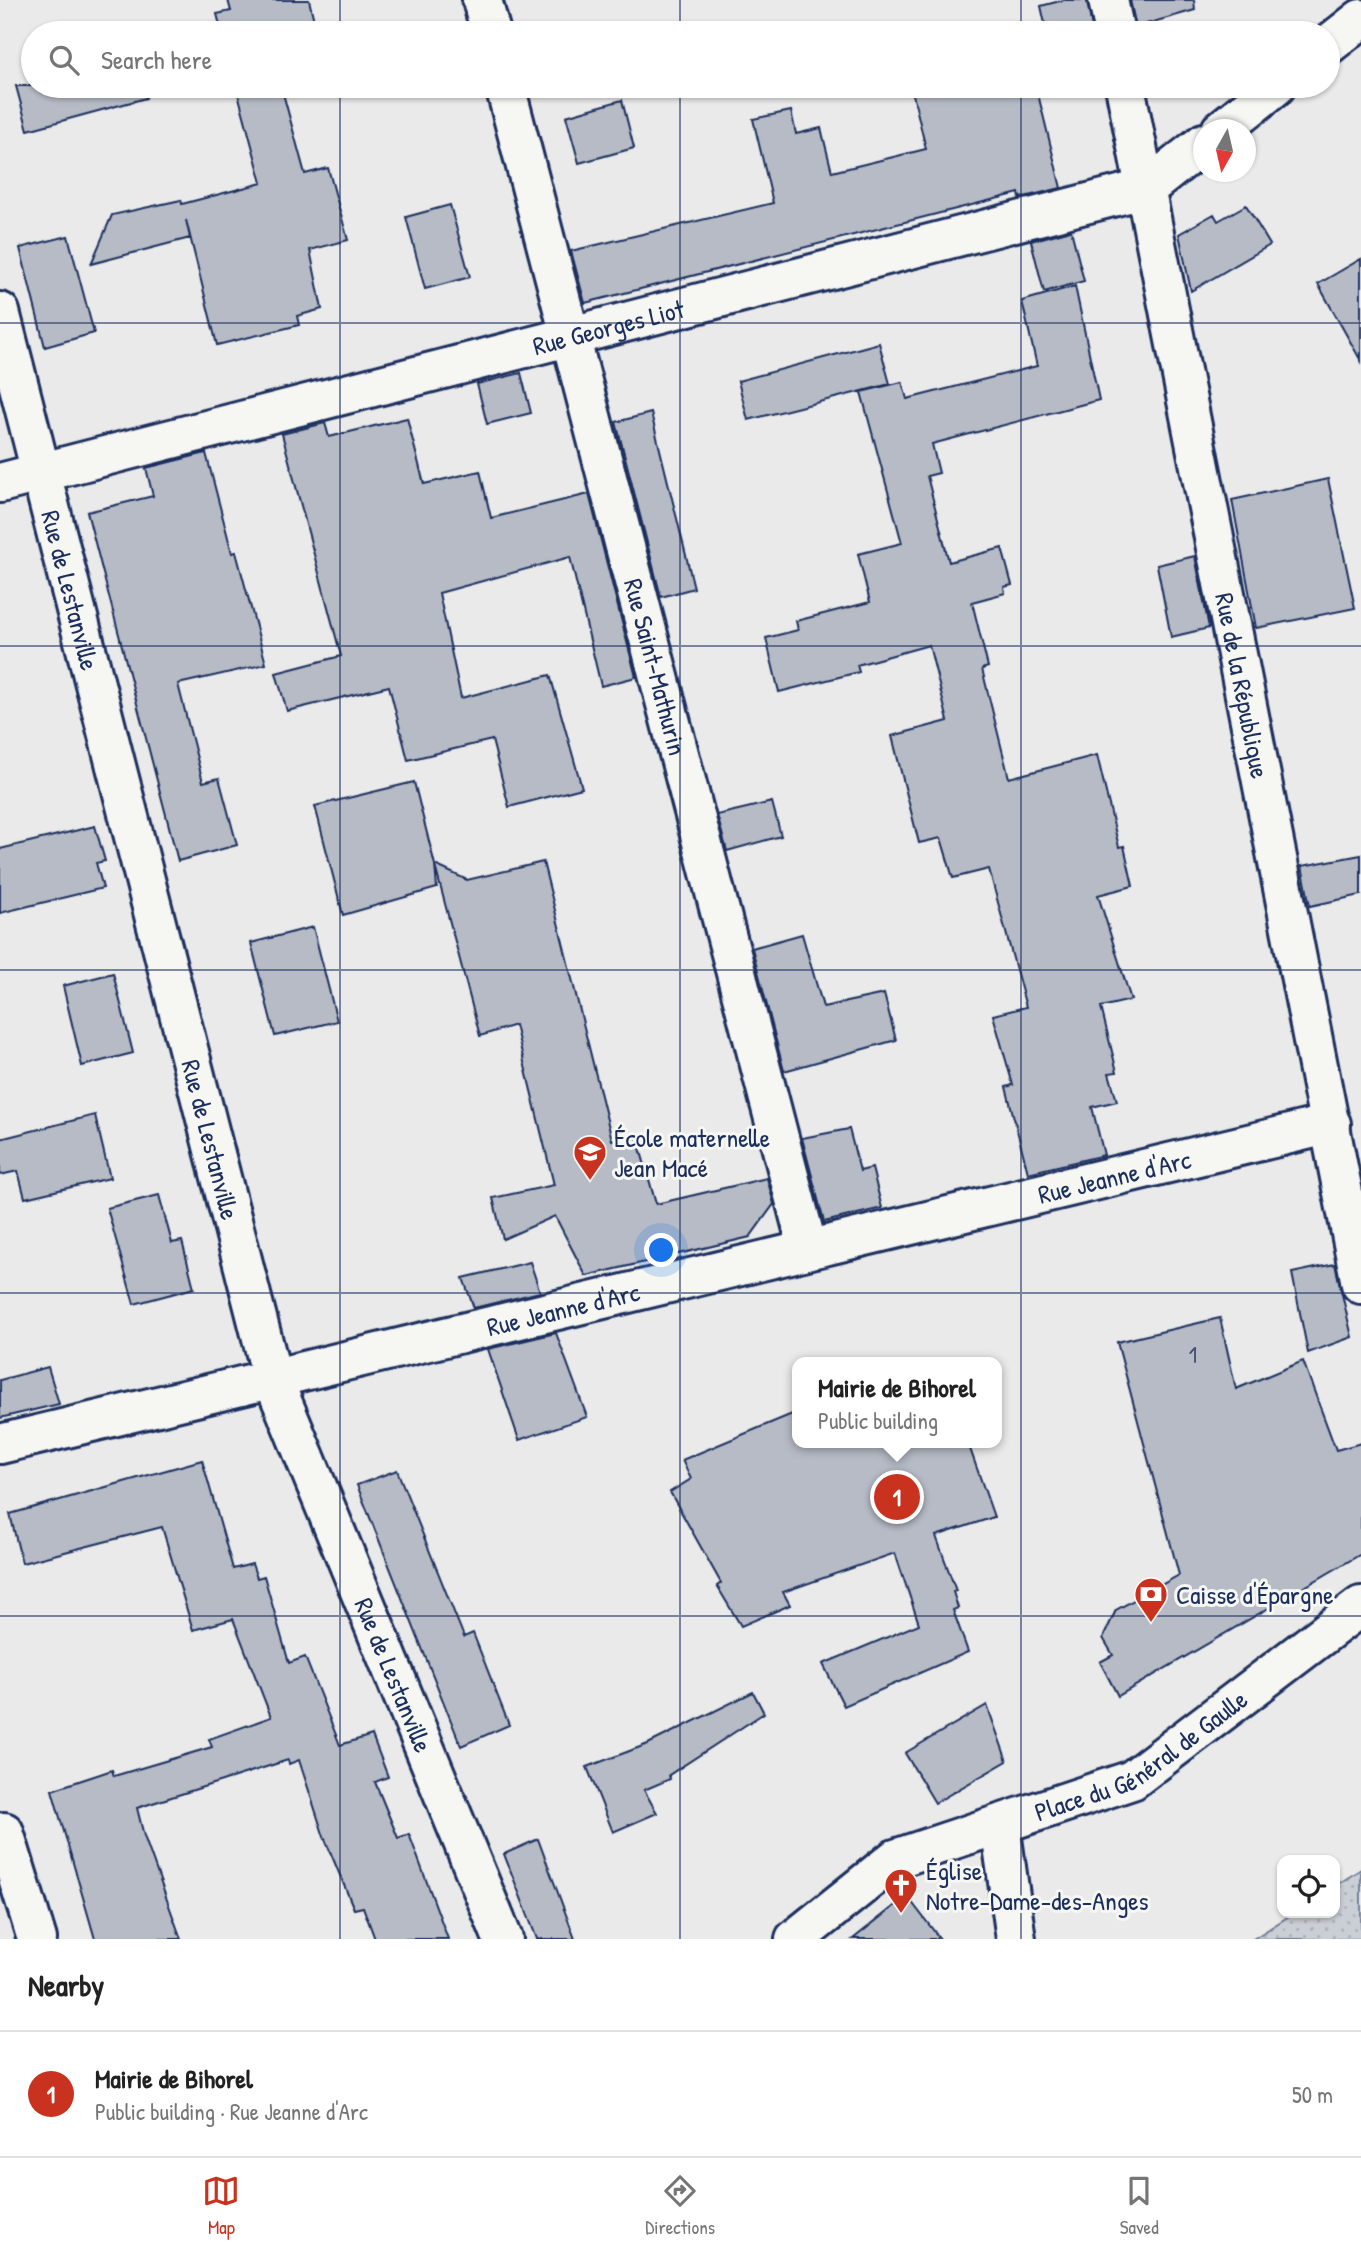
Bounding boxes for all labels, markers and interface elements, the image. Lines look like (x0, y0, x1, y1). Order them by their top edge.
search box (21, 21, 1340, 98)
icon: search (45, 41, 83, 79)
text: Search here (101, 42, 212, 77)
north arrow (1193, 119, 1256, 182)
street label: Rue Georges Liot (529, 290, 689, 363)
street label: Rue de Lestanville (34, 506, 108, 674)
street label: Rue Saint-Mathurin (616, 574, 696, 759)
street label: Rue de la République (1208, 590, 1278, 781)
street label: Rue de Lestanville (174, 1056, 249, 1223)
place label: École maternelle Jean Macé (614, 1120, 770, 1185)
school or university icon: École maternelle Jean Macé (571, 1133, 609, 1182)
street label: Rue Jeanne d'Arc (1034, 1141, 1194, 1211)
your location (644, 1233, 678, 1267)
street label: Rue Jeanne d'Arc (483, 1273, 643, 1344)
house number: 1 (1189, 1339, 1197, 1370)
popup (792, 1357, 1002, 1448)
text: Mairie de Bihorel (818, 1370, 976, 1405)
text: Public building (818, 1405, 938, 1436)
pin: 1 (874, 1471, 920, 1523)
bank icon: Caisse d'Épargne (1132, 1575, 1170, 1624)
place label: Caisse d'Épargne (1176, 1577, 1334, 1612)
street label: Rue de Lestanville (347, 1592, 442, 1757)
street label: Place du Général de Gaulle (1030, 1681, 1254, 1829)
place label: Église Notre-Dame-des-Anges (926, 1853, 1149, 1918)
map controls (1277, 1855, 1340, 1918)
button: locate (1277, 1855, 1340, 1918)
church icon: Église Notre-Dame-des-Anges (882, 1866, 920, 1915)
text: Nearby (28, 1965, 104, 2005)
text: Mairie de Bihorel (95, 2061, 253, 2096)
text: 1 (47, 2079, 55, 2110)
text: 50 m (1292, 2079, 1333, 2110)
text: Public building · Rue Jeanne d'Arc (95, 2096, 368, 2127)
tab: Map (202, 2172, 240, 2240)
tab: Directions (645, 2172, 715, 2240)
tab: Saved (1120, 2172, 1159, 2240)

